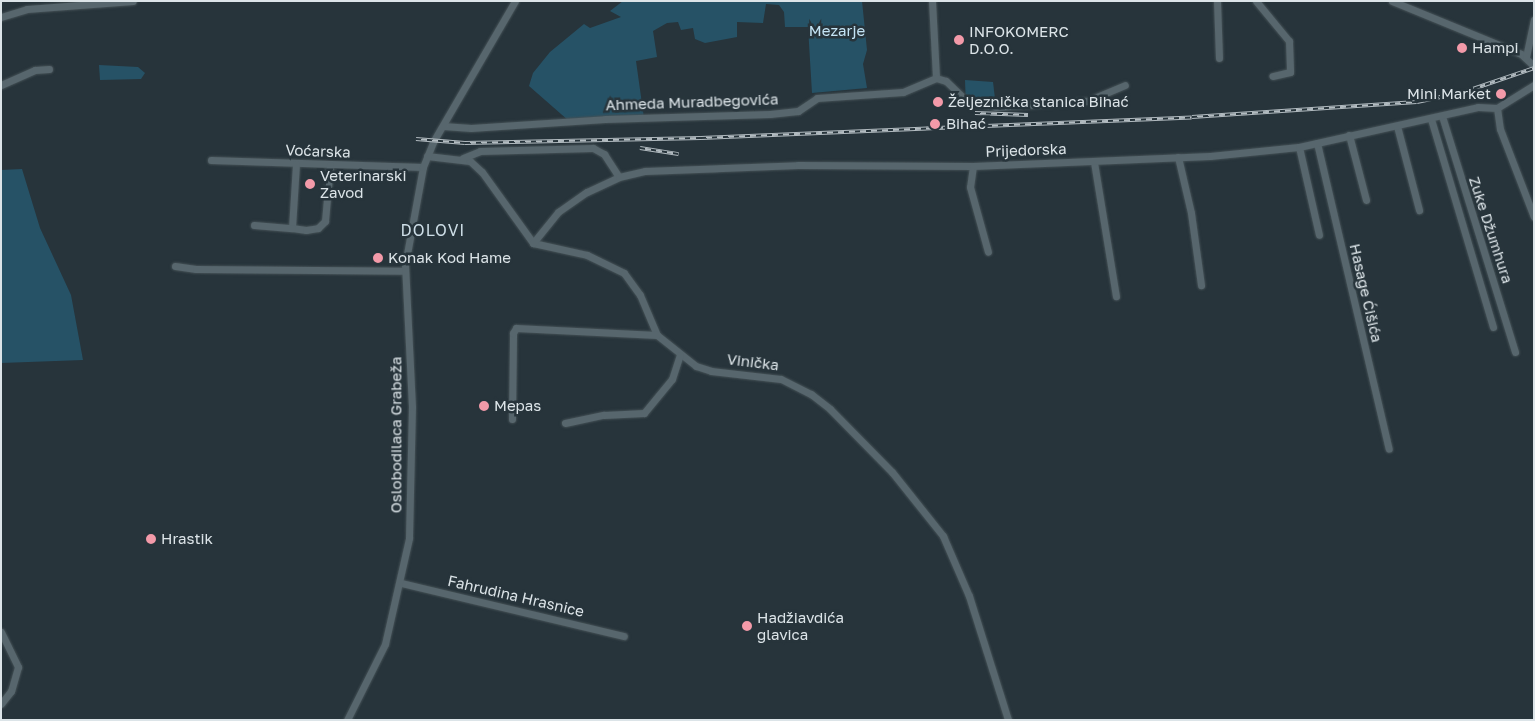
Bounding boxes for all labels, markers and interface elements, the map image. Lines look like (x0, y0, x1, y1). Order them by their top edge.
park label: Mezarje (809, 22, 865, 40)
place label: INFOKOMERC D.O.O. (969, 22, 1069, 57)
marker: INFOKOMERC D.O.O. (953, 34, 965, 46)
place label: Hampi (1472, 39, 1518, 57)
marker: Hampi (1456, 42, 1468, 54)
place label: Mini Market (1407, 85, 1491, 103)
marker: Mini Market (1495, 88, 1507, 100)
street label: Ahmeda Muradbegovića (605, 90, 779, 114)
place label: Željeznička stanica Bihać (948, 93, 1129, 111)
marker: Željeznička stanica Bihać (932, 96, 944, 108)
place label: Bihać (946, 115, 986, 133)
marker: Bihać (928, 117, 942, 131)
street label: Prijedorska (985, 140, 1067, 160)
street label: Voćarska (285, 141, 351, 161)
place label: Veterinarski Zavod (320, 166, 406, 201)
street label: Zuke Džumhura (1465, 174, 1517, 286)
marker: Veterinarski Zavod (304, 178, 316, 190)
district label: DOLOVI (400, 220, 466, 240)
street label: Hasage Ćišića (1346, 242, 1386, 344)
place label: Konak Kod Hame (388, 249, 511, 267)
marker: Konak Kod Hame (372, 252, 384, 264)
street label: Vinička (726, 350, 780, 374)
street label: Oslobodilaca Grabeža (387, 357, 405, 513)
place label: Mepas (494, 397, 541, 415)
marker: Mepas (478, 400, 490, 412)
place label: Hrastik (161, 530, 213, 548)
marker: Hrastik (145, 533, 157, 545)
street label: Fahrudina Hrasnice (446, 572, 586, 620)
place label: Hadžiavdića glavica (757, 608, 844, 643)
marker: Hadžiavdića glavica (741, 620, 753, 632)

